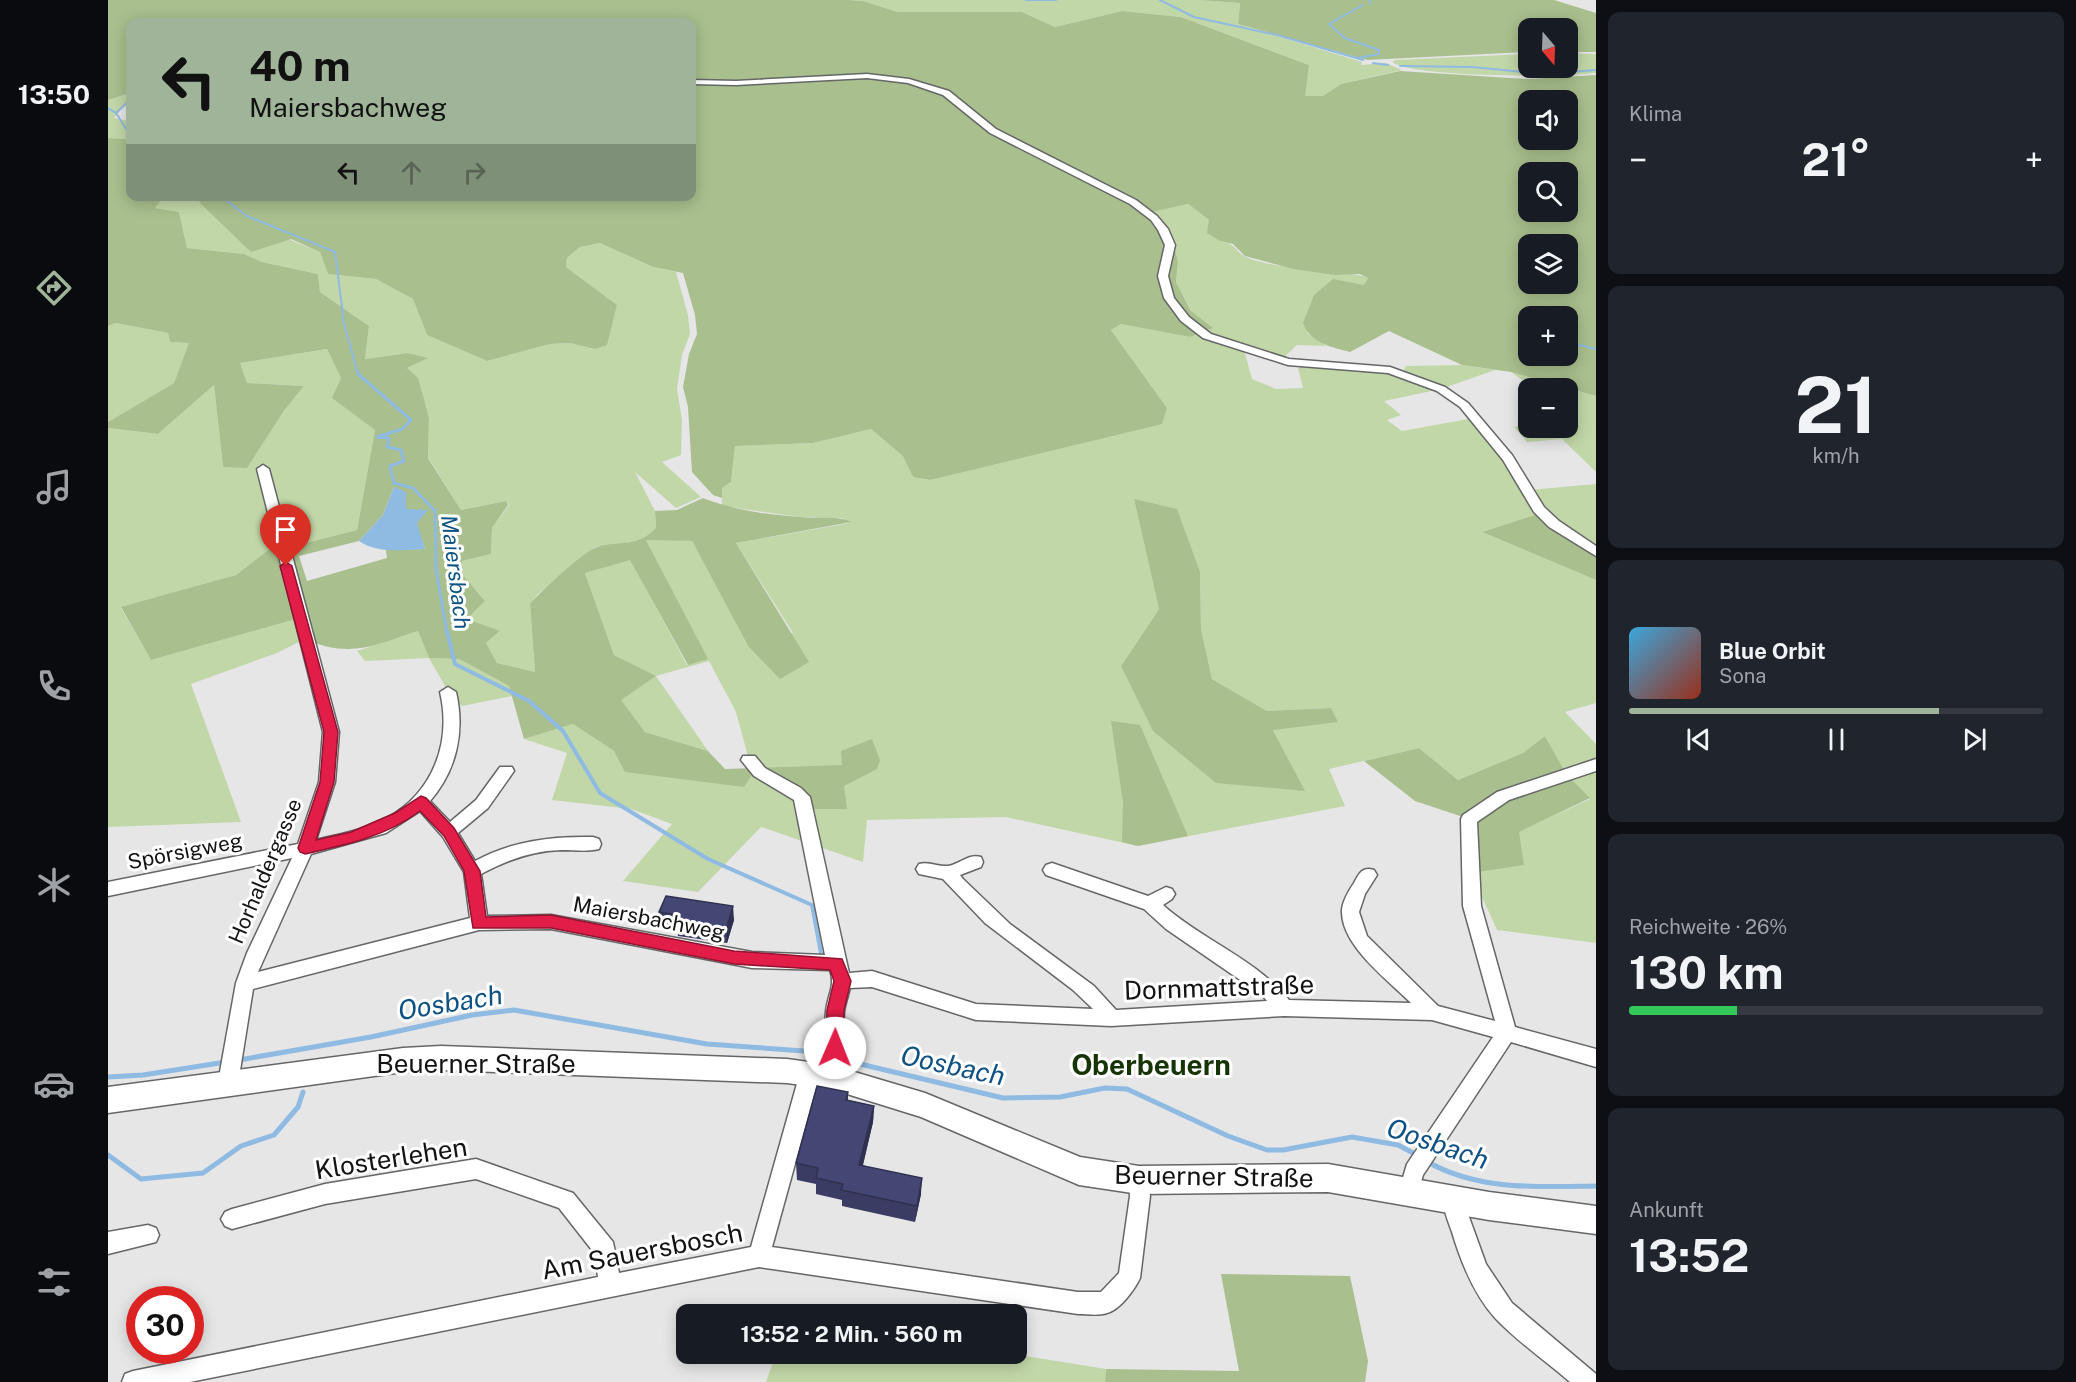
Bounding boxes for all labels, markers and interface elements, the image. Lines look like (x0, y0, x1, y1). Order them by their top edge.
north arrow (1518, 18, 1578, 78)
map controls (1518, 18, 1578, 438)
text: 40 m (249, 41, 351, 90)
icon: left (150, 42, 228, 120)
text: 13:50 (18, 78, 90, 110)
button: sound (1518, 90, 1578, 150)
text: Maiersbachweg (249, 91, 447, 123)
text: Klima (1629, 102, 1682, 126)
text: 21° (1801, 133, 1871, 186)
text: − (1629, 141, 1647, 179)
text: + (2025, 141, 2043, 179)
icon: left (332, 156, 365, 189)
icon: ahead (395, 156, 428, 189)
icon: right (458, 156, 491, 189)
button: search (1518, 162, 1578, 222)
button: layers (1518, 234, 1578, 294)
icon: directions (33, 267, 75, 309)
button: + (1518, 306, 1578, 366)
text: 21 (1795, 359, 1877, 451)
button: − (1518, 378, 1578, 438)
text: km/h (1812, 444, 1860, 468)
icon: music (33, 466, 75, 508)
pin (260, 504, 311, 566)
icon: arrive (269, 513, 302, 546)
water label: Maiersbach (436, 513, 476, 631)
text: Blue Orbit (1719, 638, 1826, 664)
text: Sona (1719, 664, 1766, 688)
icon: phone (33, 665, 75, 707)
icon: previous (1682, 723, 1715, 756)
icon: pause (1820, 723, 1853, 756)
icon: next (1958, 723, 1991, 756)
street label: Horhaldergasse (223, 795, 307, 947)
street label: Spörsigweg (125, 828, 245, 874)
icon: climate (33, 864, 75, 906)
street label: Maiersbachweg (571, 891, 727, 945)
text: Reichweite · 26% (1629, 915, 1787, 939)
text: 130 km (1629, 946, 1784, 999)
street label: Dornmattstraße (1123, 968, 1315, 1006)
water label: Oosbach (395, 978, 505, 1026)
position arrow (803, 1016, 867, 1080)
water label: Oosbach (898, 1038, 1008, 1092)
street label: Beuerner Straße (376, 1048, 576, 1079)
district label: Oberbeuern (1071, 1048, 1231, 1081)
icon: car (33, 1063, 75, 1105)
water label: Oosbach (1383, 1111, 1493, 1175)
street label: Klosterlehen (313, 1131, 469, 1185)
street label: Beuerner Straße (1114, 1159, 1314, 1193)
text: Ankunft (1629, 1198, 1704, 1222)
street label: Am Sauersbosch (539, 1216, 745, 1286)
text: 13:52 (1629, 1229, 1749, 1282)
icon: filters (33, 1261, 75, 1303)
speed limit sign: 30 (126, 1286, 204, 1364)
text: 13:52 · 2 Min. · 560 m (740, 1321, 963, 1347)

